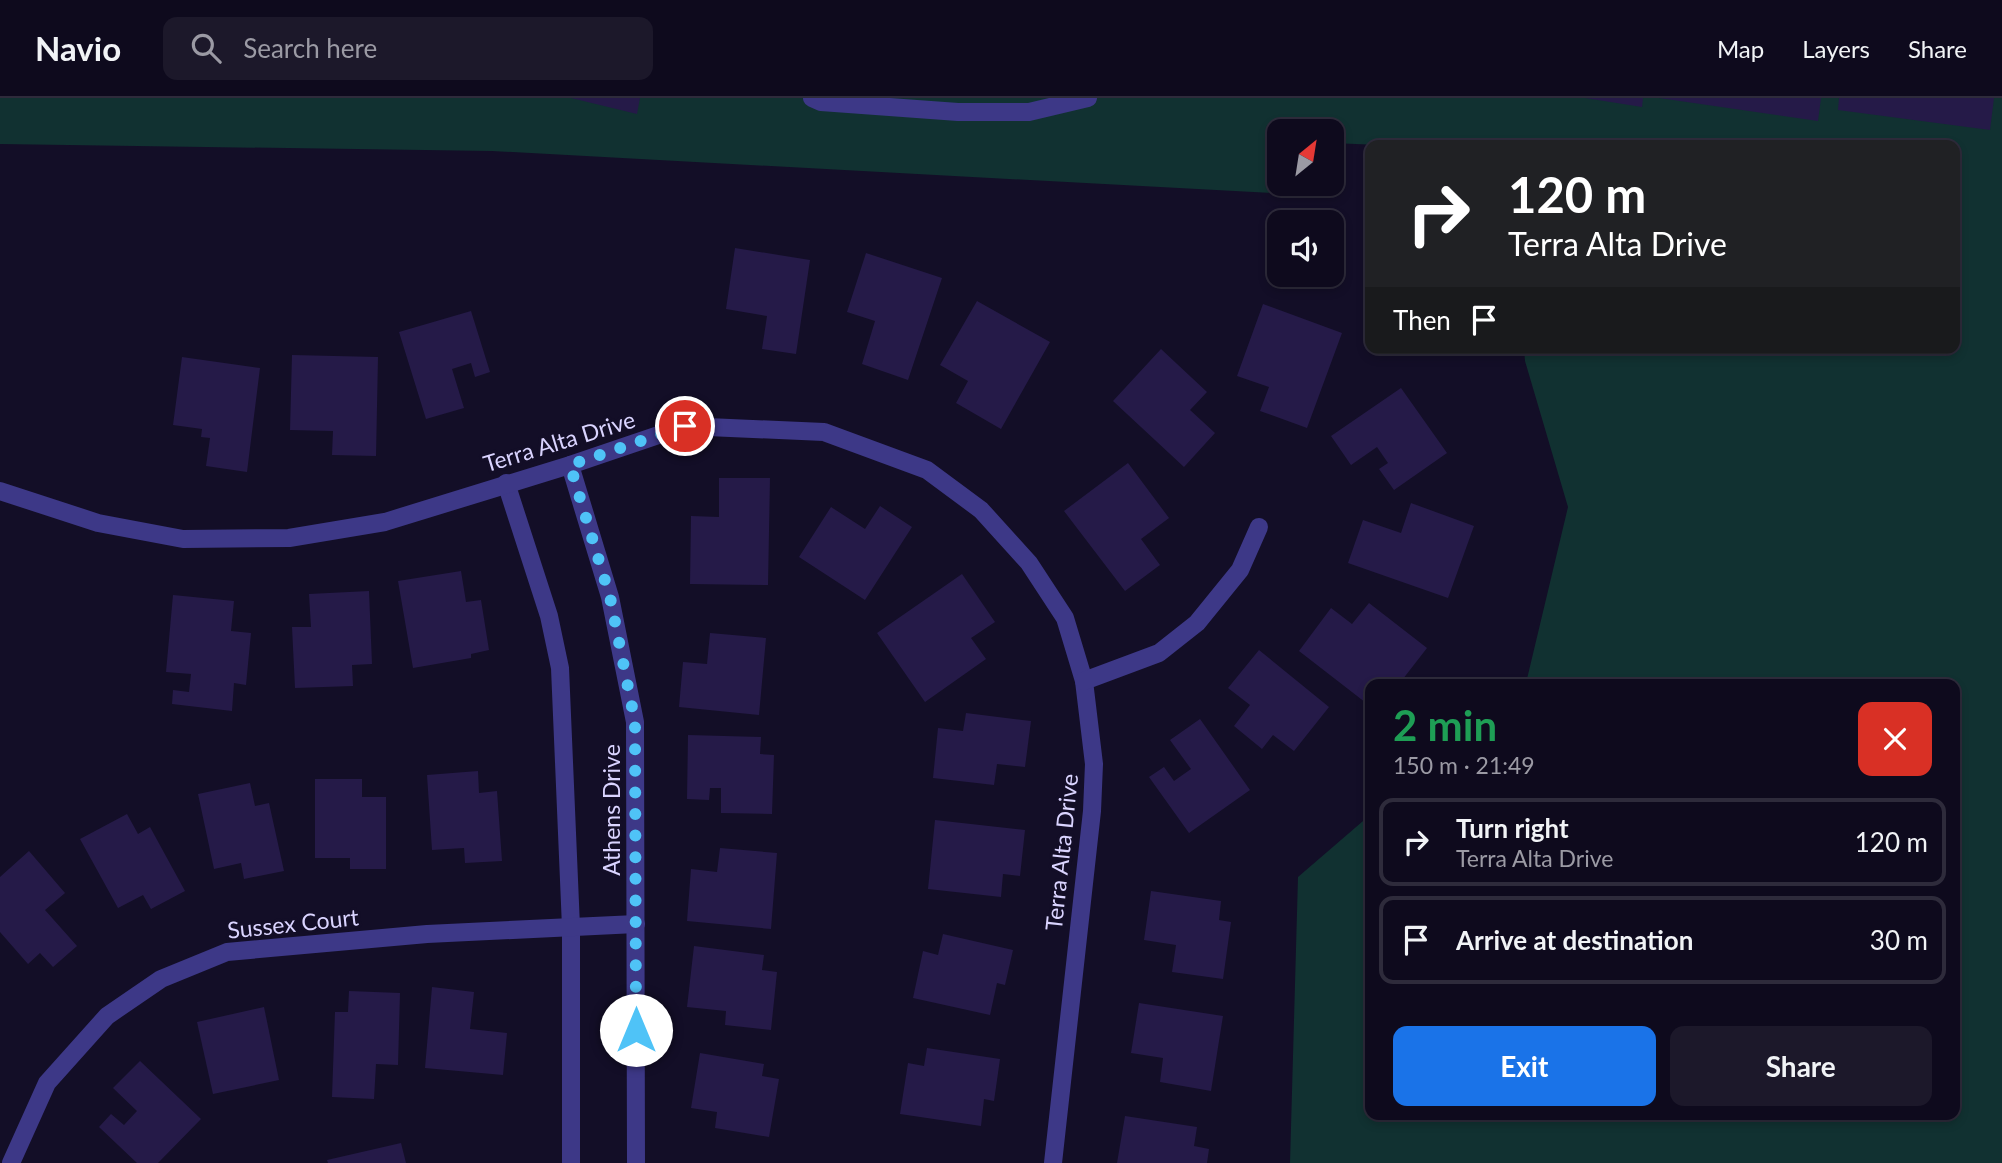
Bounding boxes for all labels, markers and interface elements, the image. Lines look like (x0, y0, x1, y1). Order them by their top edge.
search box (163, 17, 653, 80)
text: Navio (35, 28, 121, 68)
icon: search (187, 29, 225, 67)
text: Search here (243, 32, 377, 64)
text: Map (1717, 34, 1764, 63)
text: Layers (1802, 34, 1870, 63)
text: Share (1908, 34, 1967, 63)
north arrow (1267, 119, 1344, 196)
map controls (1267, 119, 1344, 287)
text: 120 m (1508, 165, 1646, 223)
icon: right (1393, 168, 1484, 259)
button: sound (1267, 210, 1344, 287)
text: Terra Alta Drive (1508, 224, 1727, 263)
icon: arrive (1465, 301, 1503, 339)
text: Then (1393, 304, 1451, 336)
pin (655, 396, 715, 456)
street label: Terra Alta Drive (480, 405, 638, 477)
icon: arrive (666, 407, 704, 445)
text: 2 min (1393, 700, 1497, 750)
button: close (1858, 702, 1932, 776)
street label: Athens Drive (597, 744, 625, 876)
text: 150 m · 21:49 (1393, 751, 1535, 779)
street label: Terra Alta Drive (1039, 772, 1083, 932)
text: Turn right (1456, 812, 1569, 844)
icon: right (1397, 823, 1435, 861)
text: 120 m (1855, 826, 1928, 858)
text: Terra Alta Drive (1456, 844, 1613, 872)
street label: Sussex Court (226, 902, 361, 944)
icon: arrive (1397, 921, 1435, 959)
text: Arrive at destination (1456, 924, 1693, 956)
text: 30 m (1870, 924, 1928, 956)
position arrow (599, 993, 673, 1067)
button: Exit (1393, 1026, 1656, 1106)
button: Share (1670, 1026, 1932, 1106)

